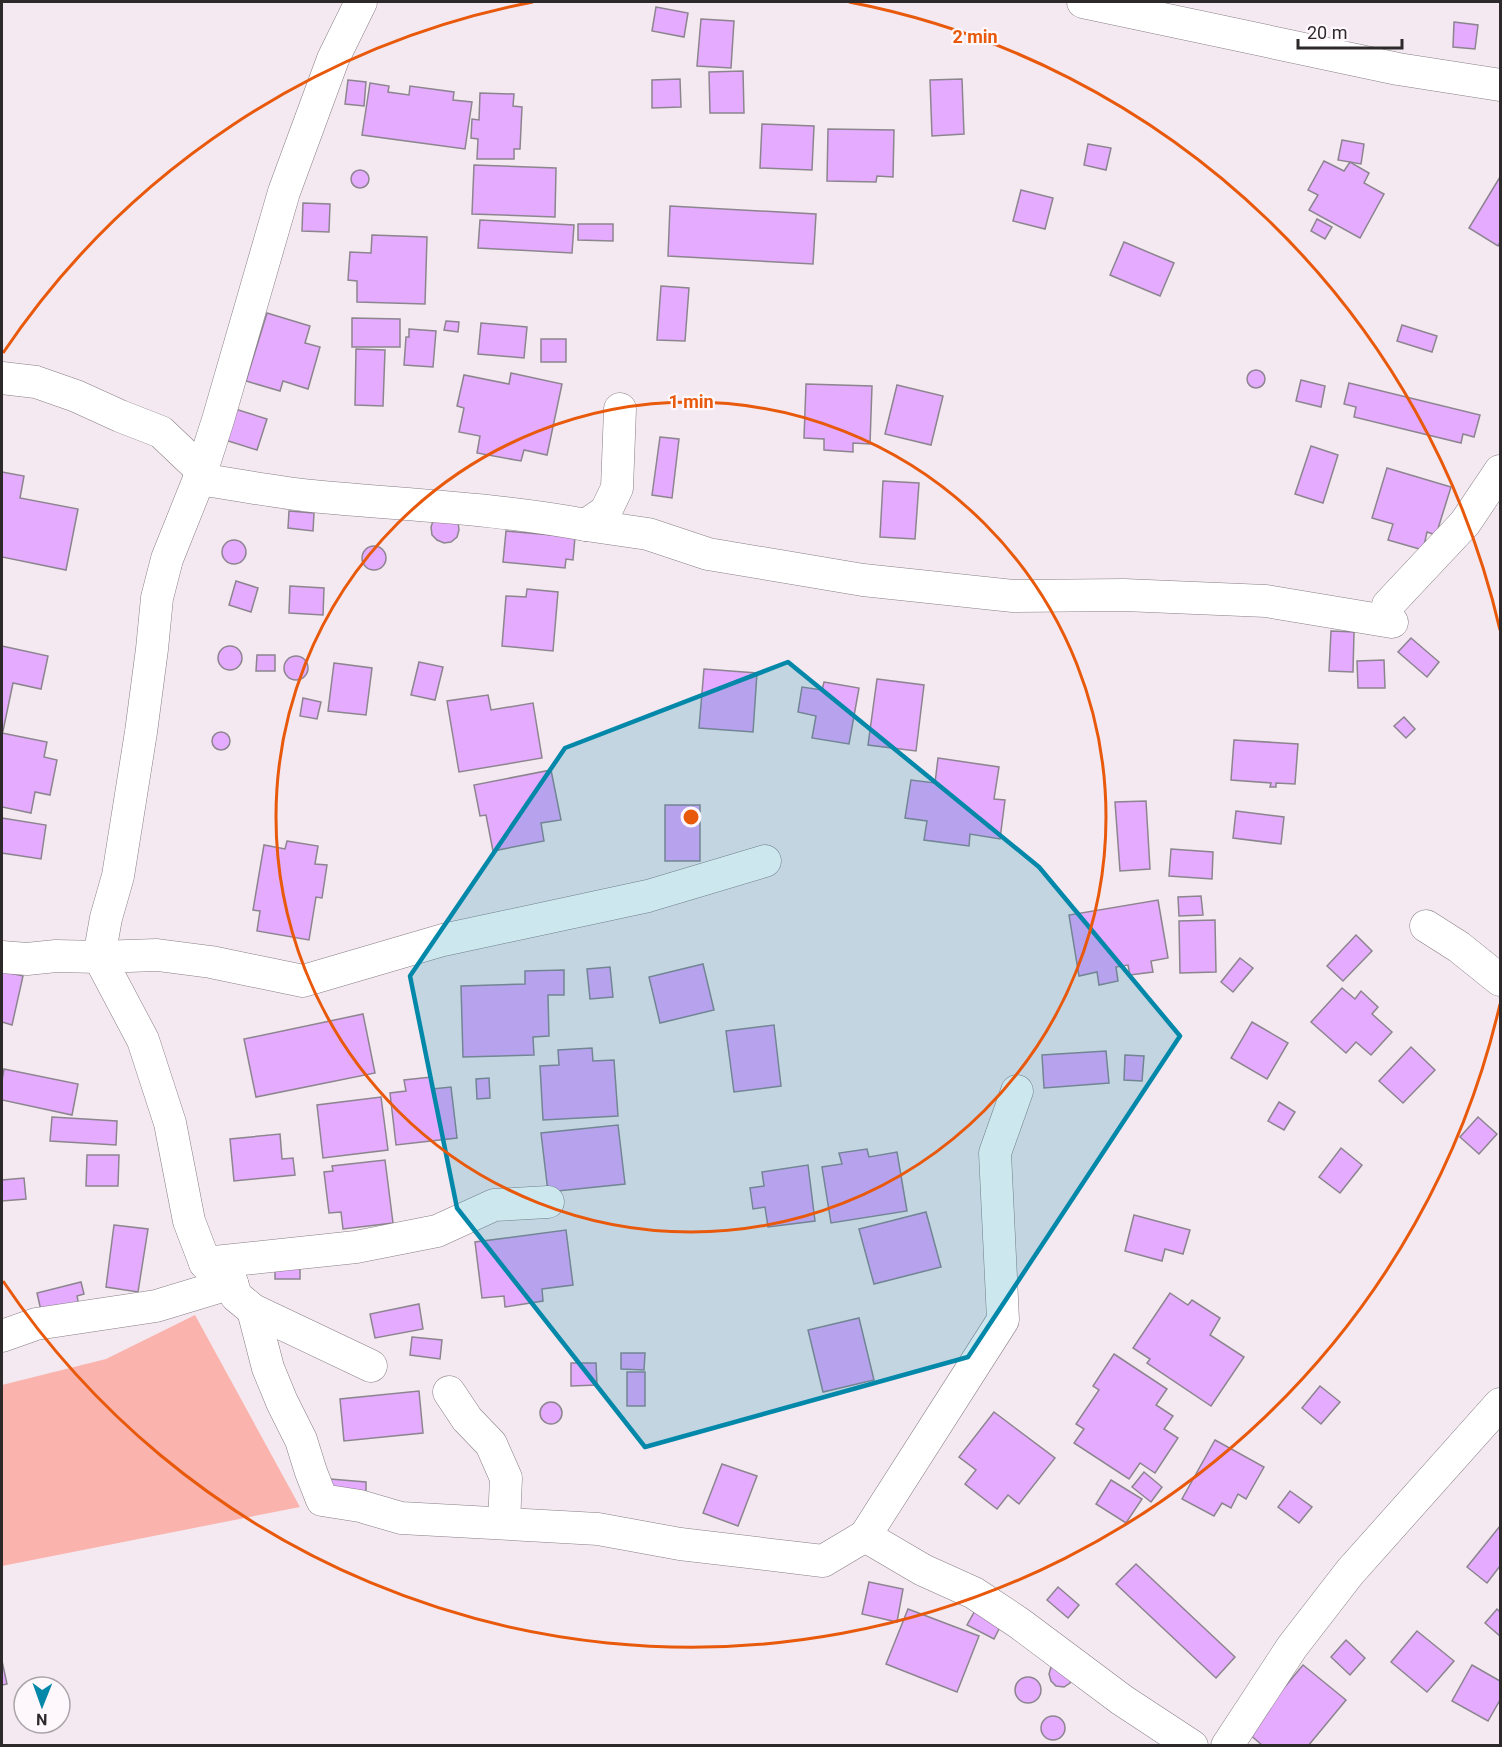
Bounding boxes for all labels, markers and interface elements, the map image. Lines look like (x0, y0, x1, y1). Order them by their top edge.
scale bar (1298, 12, 1402, 50)
text: 20 m (1307, 22, 1347, 43)
text: 2 min (952, 26, 998, 47)
text: 1 min (668, 391, 714, 412)
centre of rings (681, 807, 701, 827)
north arrow (12, 1675, 72, 1735)
text: N (36, 1710, 48, 1729)

